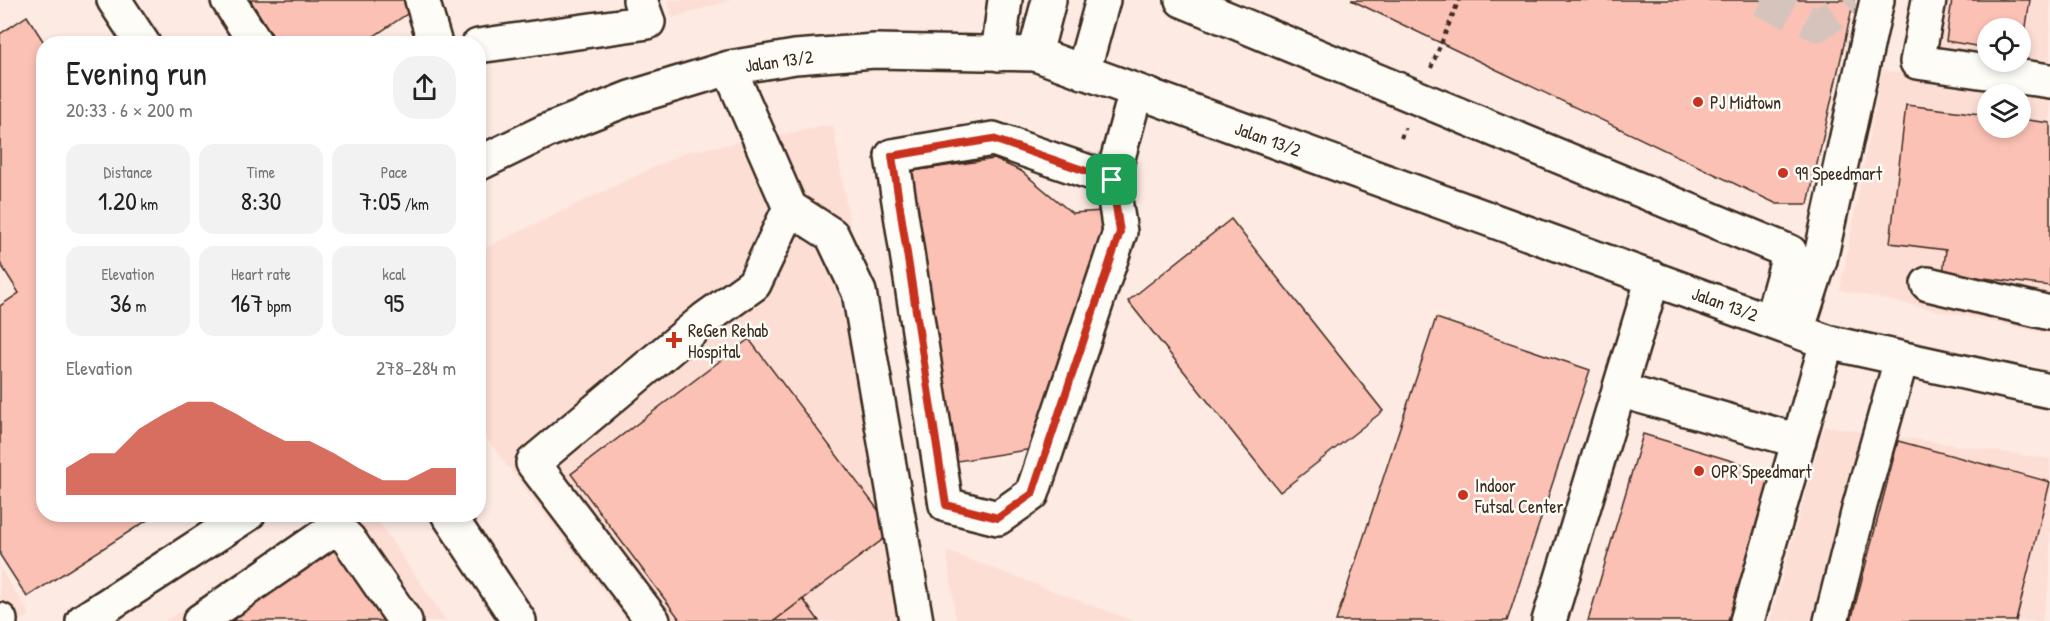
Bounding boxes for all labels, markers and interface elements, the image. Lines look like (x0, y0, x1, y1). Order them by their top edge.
map controls (1977, 18, 2031, 138)
button: locate (1977, 18, 2031, 72)
street label: Jalan 13/2 (743, 44, 815, 78)
text: Evening run (66, 51, 207, 95)
button: share (393, 56, 456, 119)
button: layers (1977, 84, 2031, 138)
place label: PJ Midtown (1710, 90, 1781, 115)
marker: PJ Midtown (1691, 95, 1705, 109)
text: 20:33 · 6 × 200 m (66, 96, 193, 123)
street label: Jalan 13/2 (1232, 116, 1305, 163)
pin (1086, 154, 1137, 205)
text: Distance (104, 161, 152, 183)
text: Time (247, 161, 275, 183)
text: Pace (381, 161, 407, 183)
place label: 99 Speedmart (1795, 161, 1883, 186)
icon: arrive (1095, 163, 1128, 196)
marker: 99 Speedmart (1776, 166, 1790, 180)
text: 1.20 (98, 183, 137, 218)
text: 8:30 (241, 183, 281, 218)
text: 7:05 (359, 183, 401, 218)
text: km (137, 193, 158, 215)
text: /km (401, 193, 429, 215)
text: Elevation (101, 263, 155, 285)
text: Heart rate (231, 263, 291, 285)
text: kcal (382, 263, 406, 285)
street label: Jalan 13/2 (1689, 281, 1762, 328)
text: 36 (110, 285, 132, 320)
text: 167 (231, 285, 263, 320)
text: 95 (384, 285, 404, 320)
text: m (132, 295, 146, 317)
text: bpm (263, 295, 291, 317)
place label: ReGen Rehab Hospital (688, 318, 769, 364)
marker: ReGen Rehab Hospital (665, 331, 683, 349)
text: Elevation (66, 354, 132, 381)
text: 278–284 m (376, 354, 456, 381)
place label: OPR Speedmart (1711, 459, 1813, 484)
marker: OPR Speedmart (1692, 464, 1706, 478)
place label: Indoor Futsal Center (1474, 473, 1564, 519)
marker: Indoor Futsal Center (1456, 488, 1470, 502)

